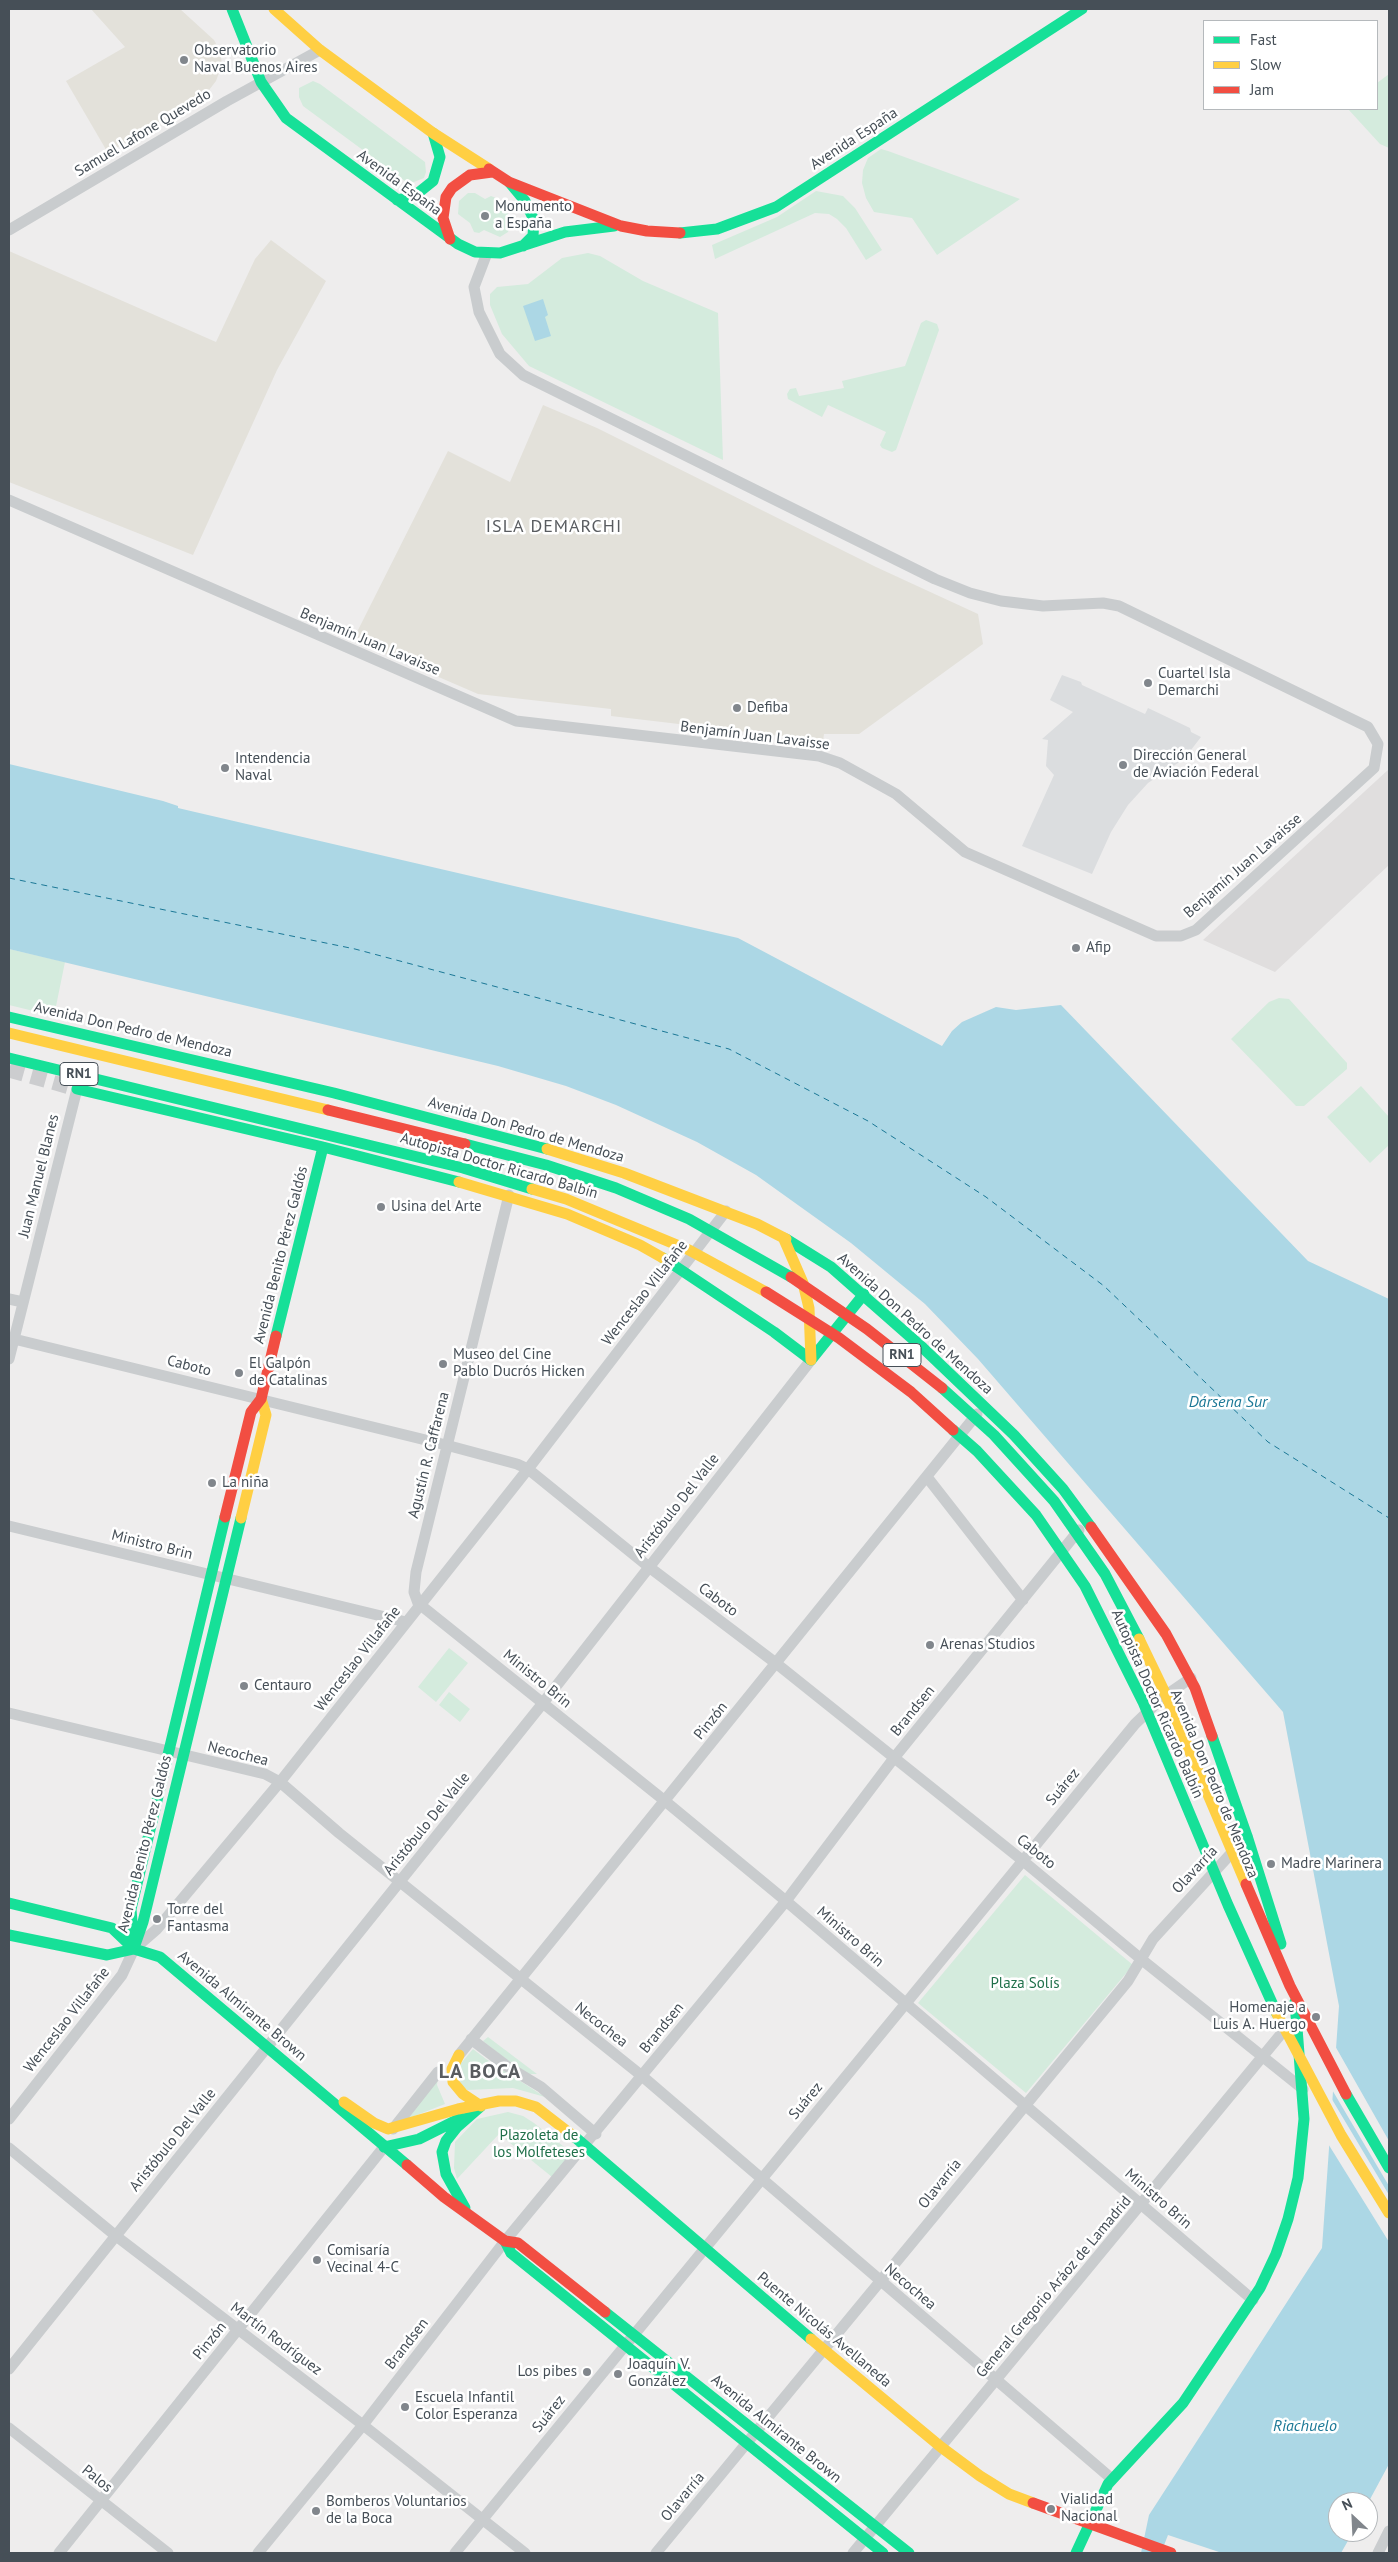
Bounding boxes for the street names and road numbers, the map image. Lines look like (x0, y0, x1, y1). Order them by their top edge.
street label: Samuel Lafone Quevedo (72, 85, 214, 181)
street label: Avenida España (807, 104, 901, 174)
street label: Avenida España (353, 146, 445, 220)
street label: Benjamín Juan Lavaisse (297, 604, 443, 680)
street label: Benjamín Juan Lavaisse (679, 718, 831, 754)
street label: Benjamín Juan Lavaisse (1180, 810, 1306, 922)
street label: Avenida Don Pedro de Mendoza (32, 998, 234, 1062)
road number: RN1 (60, 1062, 98, 1086)
street label: Avenida Don Pedro de Mendoza (426, 1093, 626, 1167)
street label: Juan Manuel Blanes (15, 1112, 63, 1240)
street label: Autopista Doctor Ricardo Balbín (398, 1129, 600, 1203)
street label: Avenida Benito Pérez Galdós (250, 1164, 312, 1346)
street label: Wenceslao Villafañe (598, 1237, 692, 1349)
street label: Avenida Don Pedro de Mendoza (834, 1249, 996, 1399)
road number: RN1 (883, 1344, 921, 1366)
street label: Caboto (165, 1352, 213, 1380)
street label: Agustín R. Caffarena (405, 1390, 453, 1520)
street label: Aristóbulo Del Valle (631, 1450, 723, 1562)
street label: Ministro Brin (110, 1526, 194, 1564)
street label: Caboto (695, 1579, 741, 1621)
street label: Wenceslao Villafañe (311, 1603, 405, 1715)
street label: Autopista Doctor Ricardo Balbín (1107, 1607, 1207, 1801)
street label: Ministro Brin (499, 1646, 575, 1712)
street label: Brandsen (887, 1682, 939, 1740)
street label: Avenida Don Pedro de Mendoza (1166, 1687, 1262, 1881)
street label: Pinzón (690, 1699, 732, 1743)
street label: Necochea (206, 1738, 270, 1770)
street label: Avenida Benito Pérez Galdós (114, 1753, 176, 1935)
street label: Suárez (1042, 1765, 1084, 1809)
street label: Aristóbulo Del Valle (380, 1769, 474, 1879)
street label: Caboto (1013, 1831, 1059, 1873)
street label: Olavarría (1169, 1843, 1221, 1897)
street label: Ministro Brin (813, 1903, 887, 1971)
street label: Avenida Almirante Brown (174, 1947, 310, 2065)
street label: Wenceslao Villafañe (20, 1964, 114, 2076)
street label: Necochea (571, 1999, 631, 2051)
street label: Brandsen (636, 1999, 688, 2057)
street label: Suárez (785, 2079, 827, 2123)
street label: Aristóbulo Del Valle (126, 2085, 220, 2195)
street label: Olavarría (915, 2156, 965, 2212)
street label: Ministro Brin (1121, 2165, 1195, 2233)
street label: General Gregorio Aráoz de Lamadrid (973, 2192, 1135, 2382)
street label: Necochea (880, 2260, 940, 2314)
street label: Puente Nicolás Avellaneda (753, 2269, 895, 2391)
street label: Martín Rodríguez (227, 2299, 325, 2379)
street label: Brandsen (382, 2315, 432, 2373)
street label: Pinzón (189, 2319, 231, 2363)
street label: Avenida Almirante Brown (707, 2371, 845, 2487)
street label: Suárez (529, 2392, 569, 2436)
street label: Palos (78, 2461, 116, 2497)
street label: Olavarría (657, 2469, 709, 2525)

